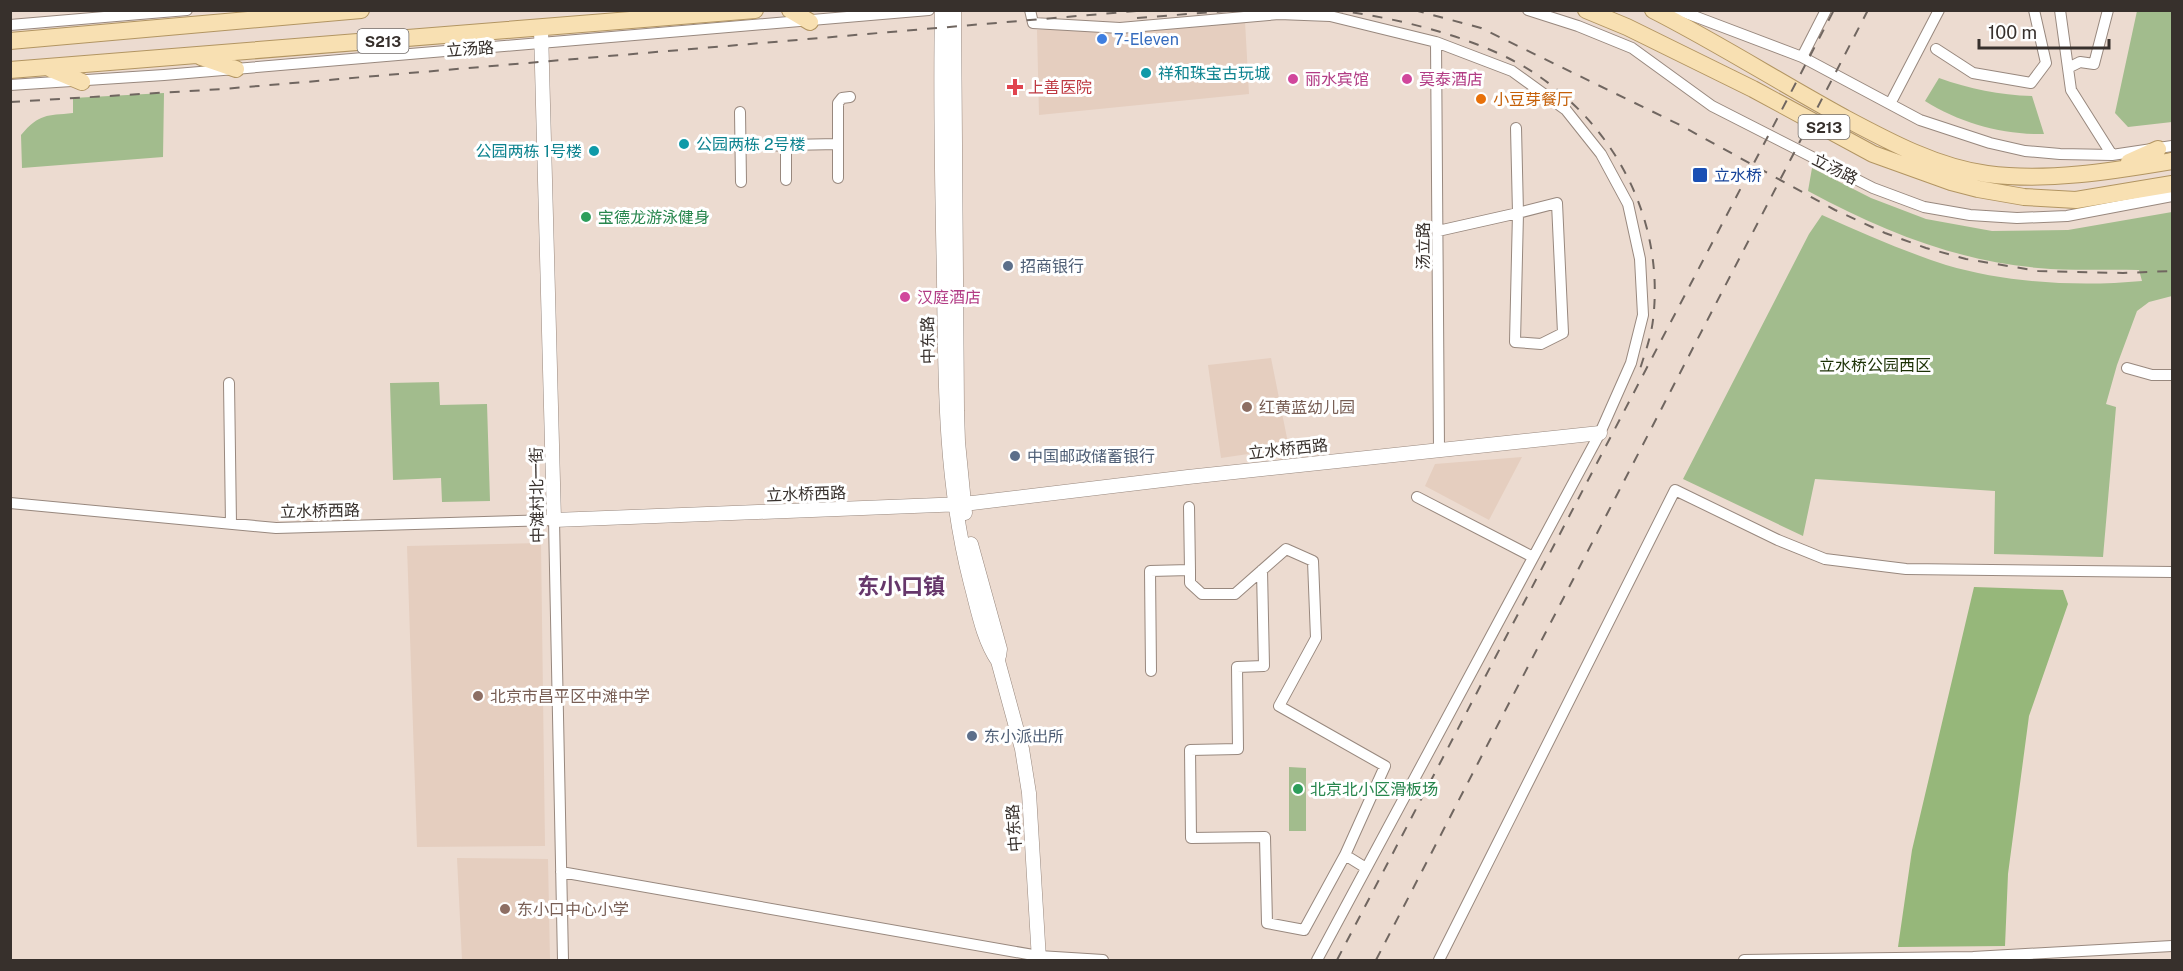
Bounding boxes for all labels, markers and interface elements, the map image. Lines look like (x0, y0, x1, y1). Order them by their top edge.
scale bar (1979, 12, 2110, 50)
text: 100 m (1988, 22, 2037, 43)
road number: S213 (358, 29, 409, 53)
place label: 7-Eleven (1114, 30, 1179, 49)
marker: 7-Eleven (1095, 32, 1109, 46)
street label: 立汤路 (445, 38, 495, 60)
place label: 祥和珠宝古玩城 (1158, 64, 1270, 83)
marker: 祥和珠宝古玩城 (1139, 66, 1153, 80)
place label: 丽水宾馆 (1305, 70, 1369, 89)
place label: 莫泰酒店 (1419, 70, 1483, 89)
marker: 丽水宾馆 (1286, 72, 1300, 86)
marker: 莫泰酒店 (1400, 72, 1414, 86)
marker: 上善医院 (1006, 78, 1024, 96)
place label: 上善医院 (1028, 78, 1092, 97)
place label: 小豆芽餐厅 (1493, 90, 1573, 109)
marker: 小豆芽餐厅 (1474, 92, 1488, 106)
road number: S213 (1798, 115, 1850, 139)
place label: 公园两栋 2号楼 (696, 135, 805, 154)
marker: 公园两栋 2号楼 (677, 137, 691, 151)
place label: 公园两栋 1号楼 (476, 142, 582, 161)
marker: 公园两栋 1号楼 (587, 144, 601, 158)
street label: 立汤路 (1809, 150, 1861, 188)
marker: 立水桥 (1691, 166, 1709, 184)
place label: 立水桥 (1714, 166, 1762, 185)
place label: 宝德龙游泳健身 (598, 208, 710, 227)
marker: 宝德龙游泳健身 (579, 210, 593, 224)
street label: 汤立路 (1414, 222, 1433, 270)
place label: 招商银行 (1020, 257, 1084, 276)
marker: 招商银行 (1001, 259, 1015, 273)
place label: 汉庭酒店 (917, 288, 981, 307)
marker: 汉庭酒店 (898, 290, 912, 304)
street label: 中东路 (918, 316, 938, 364)
park label: 立水桥公园西区 (1819, 356, 1931, 375)
place label: 红黄蓝幼儿园 (1259, 398, 1355, 417)
marker: 红黄蓝幼儿园 (1240, 400, 1254, 414)
street label: 立水桥西路 (1247, 435, 1329, 463)
street label: 中滩村北一街 (527, 447, 547, 543)
place label: 中国邮政储蓄银行 (1027, 447, 1155, 466)
marker: 中国邮政储蓄银行 (1008, 449, 1022, 463)
street label: 立水桥西路 (766, 483, 846, 505)
street label: 立水桥西路 (280, 501, 360, 521)
district label: 东小口镇 (857, 573, 945, 599)
place label: 北京市昌平区中滩中学 (490, 687, 650, 706)
marker: 北京市昌平区中滩中学 (471, 689, 485, 703)
place label: 东小派出所 (984, 727, 1064, 746)
marker: 东小派出所 (965, 729, 979, 743)
place label: 北京北小区滑板场 (1310, 780, 1438, 799)
marker: 北京北小区滑板场 (1291, 782, 1305, 796)
street label: 中东路 (1003, 803, 1025, 853)
place label: 东小口中心小学 (517, 900, 629, 919)
marker: 东小口中心小学 (498, 902, 512, 916)

